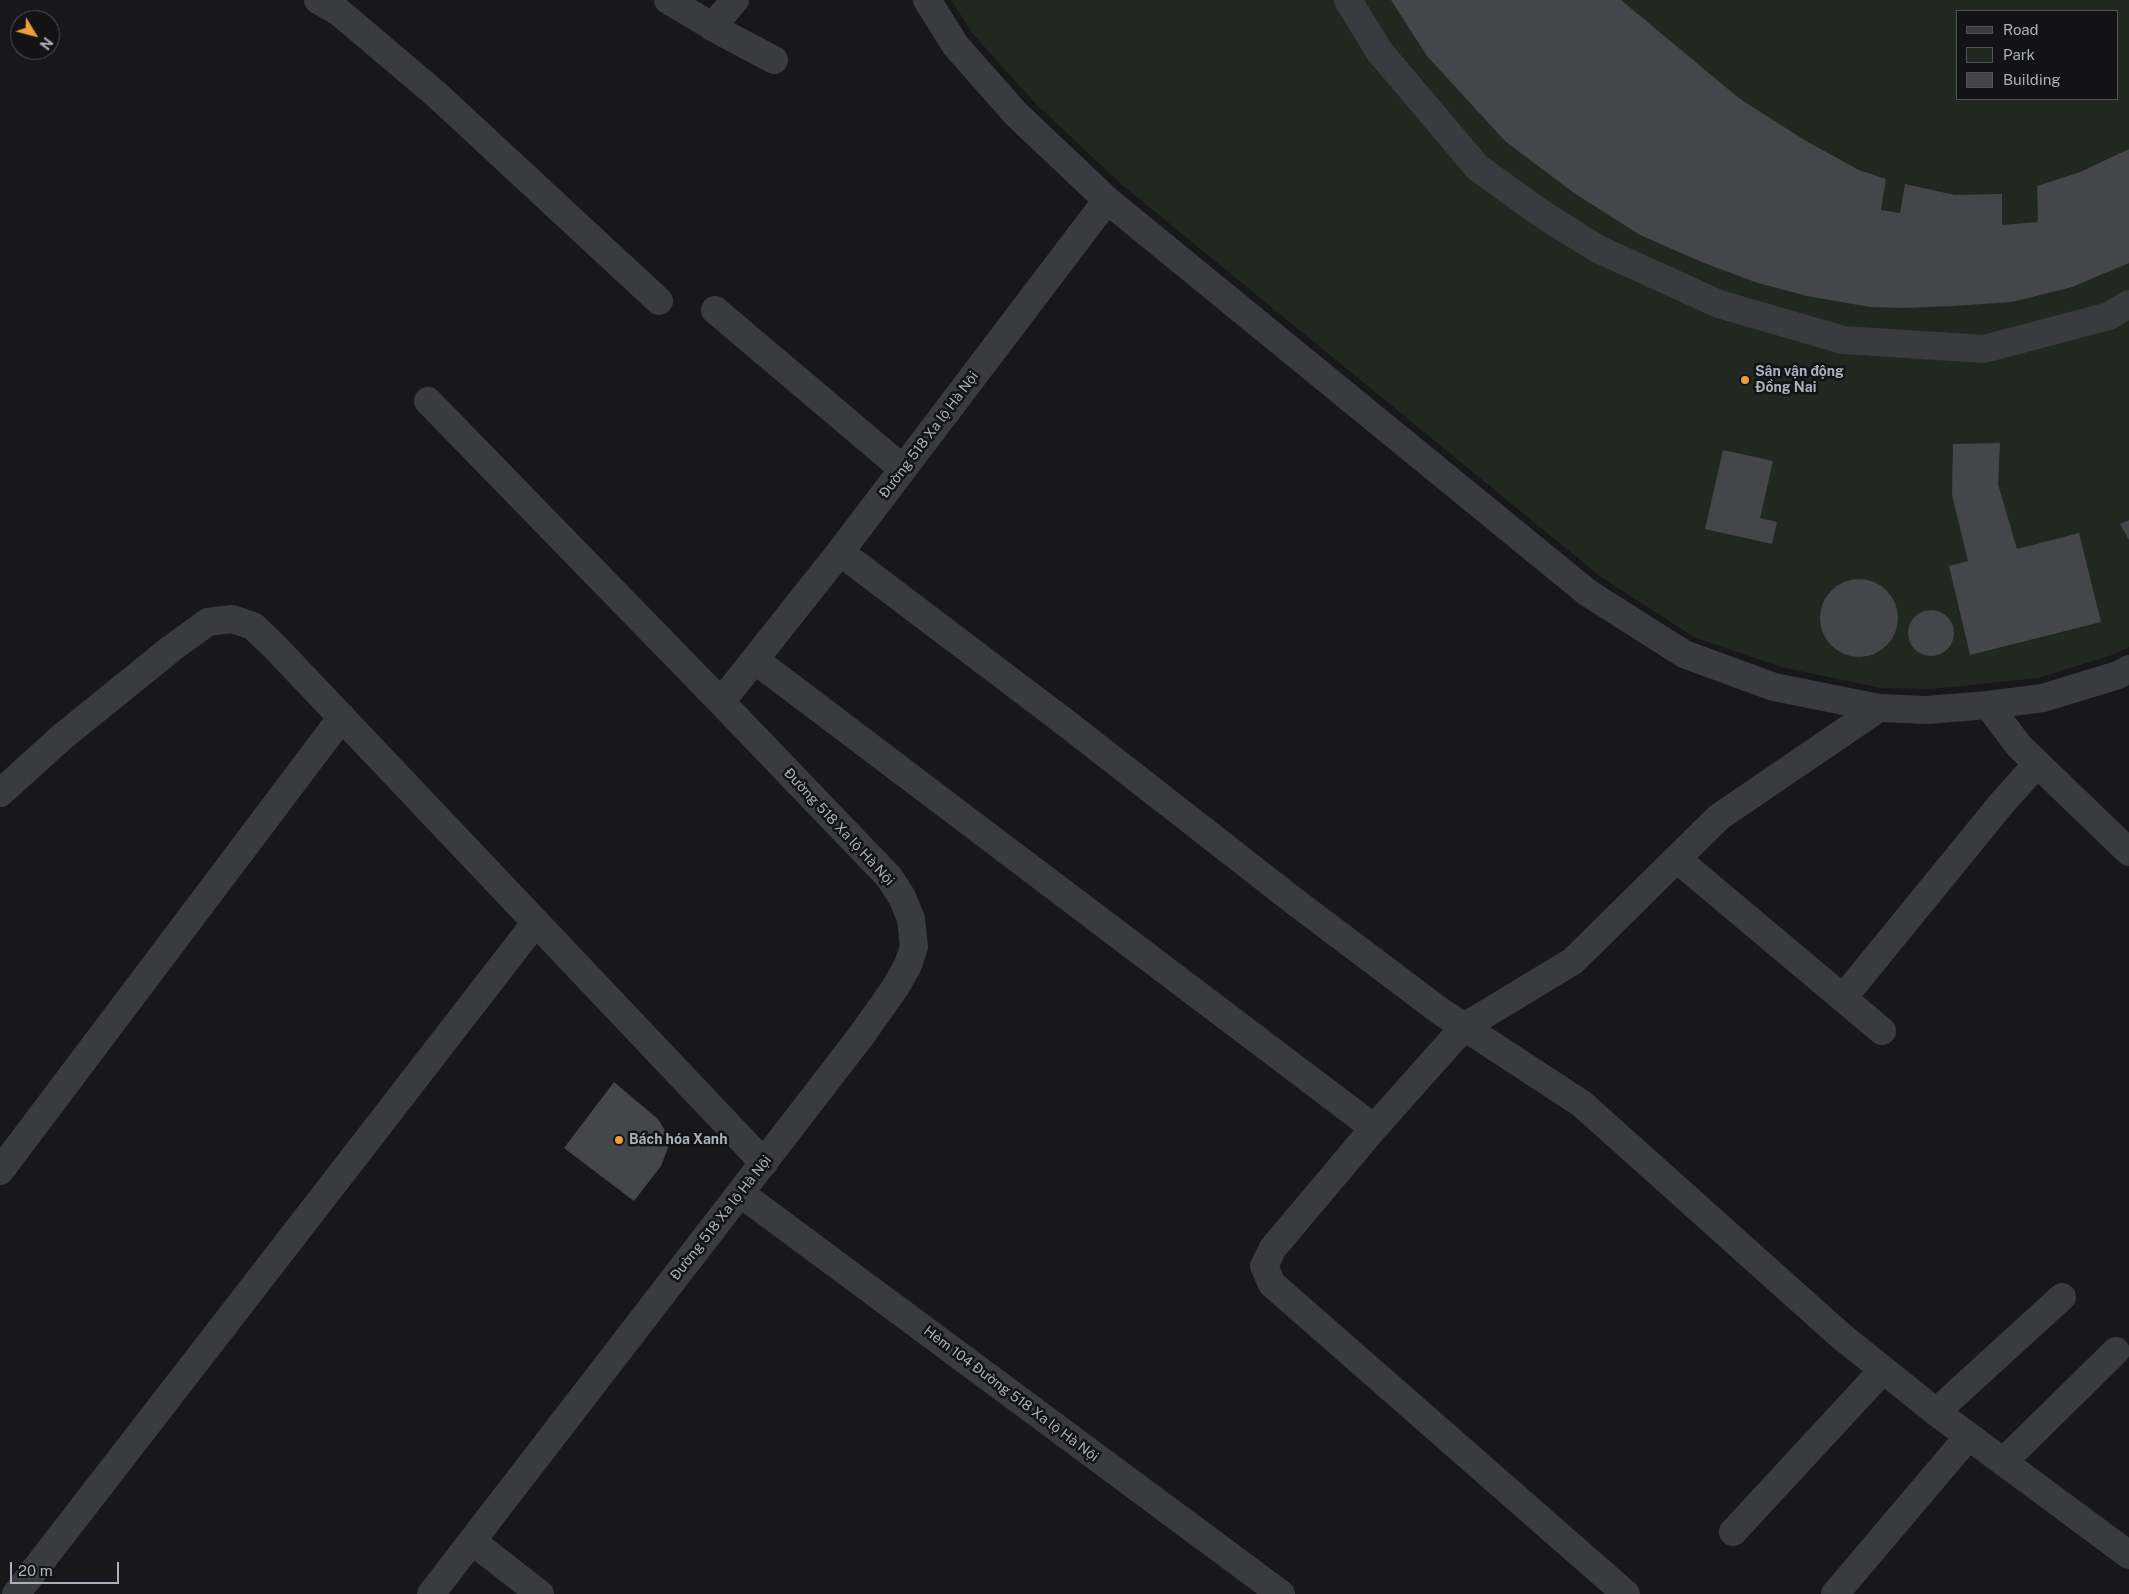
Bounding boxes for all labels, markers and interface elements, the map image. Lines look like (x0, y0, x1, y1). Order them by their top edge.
north arrow (10, 10, 60, 60)
legend (1956, 10, 2119, 100)
text: Road (2003, 21, 2039, 38)
text: N (37, 34, 56, 53)
text: Park (2003, 46, 2035, 63)
text: Building (2003, 71, 2061, 88)
place label: Sân vận động Đồng Nai (1755, 364, 1844, 397)
street label: Đường 518 Xa lộ Hà Nội (876, 368, 982, 502)
marker: Sân vận động Đồng Nai (1739, 374, 1751, 386)
street label: Đường 518 Xa lộ Hà Nội (780, 765, 898, 889)
place label: Bách hóa Xanh (629, 1132, 727, 1148)
marker: Bách hóa Xanh (613, 1134, 625, 1146)
street label: Đường 518 Xa lộ Hà Nội (667, 1152, 775, 1284)
street label: Hẻm 104 Đường 518 Xa lộ Hà Nội (920, 1323, 1102, 1465)
scale bar (12, 1552, 121, 1584)
text: 20 m (18, 1562, 53, 1579)

